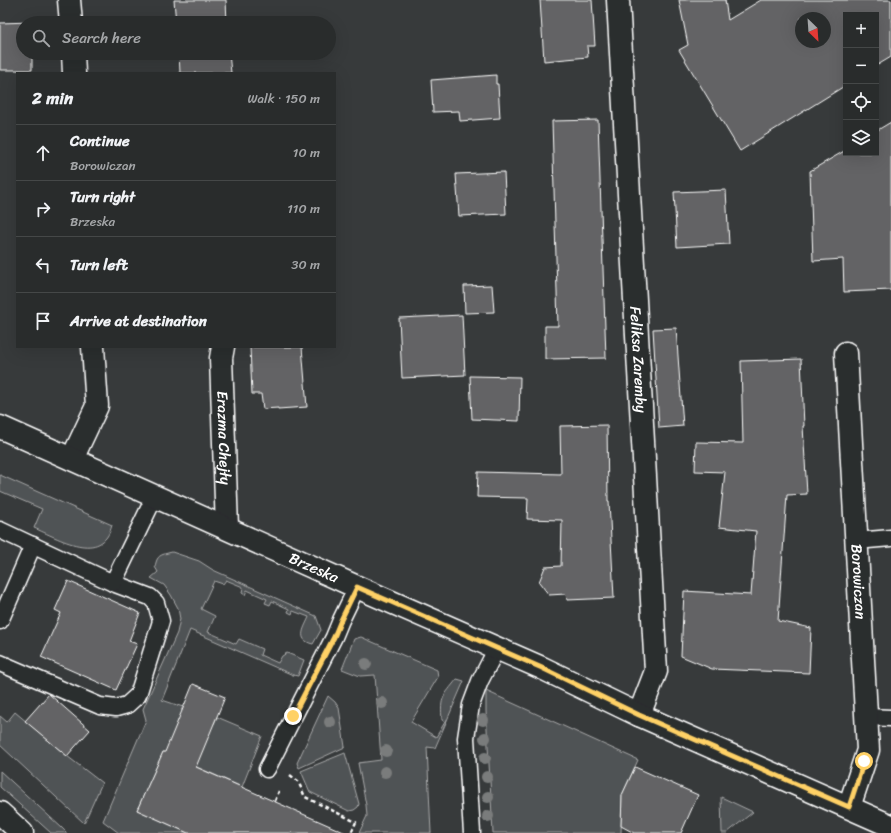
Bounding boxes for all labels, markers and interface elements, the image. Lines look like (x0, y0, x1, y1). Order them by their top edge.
north arrow (795, 12, 831, 48)
map controls (843, 12, 879, 156)
button: + (843, 12, 879, 48)
search box (16, 16, 336, 60)
text: Search here (62, 25, 141, 51)
icon: search (30, 27, 52, 49)
button: − (843, 48, 879, 84)
text: 2 min (32, 83, 73, 113)
button: locate (843, 84, 879, 120)
text: Walk · 150 m (247, 87, 320, 110)
button: layers (843, 120, 879, 156)
text: Continue (70, 128, 130, 154)
text: 10 m (293, 141, 320, 164)
icon: ahead (32, 142, 54, 164)
text: Borowiczan (70, 154, 136, 177)
text: Turn right (70, 184, 135, 210)
text: 110 m (287, 197, 320, 220)
icon: right (32, 198, 54, 220)
text: Brzeska (70, 210, 115, 233)
text: Turn left (70, 252, 128, 278)
text: 30 m (291, 253, 320, 276)
icon: left (32, 254, 54, 276)
street label: Feliksa Zaremby (622, 305, 654, 414)
text: Arrive at destination (70, 308, 207, 334)
icon: arrive (32, 310, 54, 332)
street label: Erazma Chejły (209, 390, 238, 486)
street label: Borowiczan (844, 543, 874, 620)
street label: Brzeska (285, 545, 343, 590)
route end (284, 707, 302, 725)
route start (855, 752, 873, 770)

